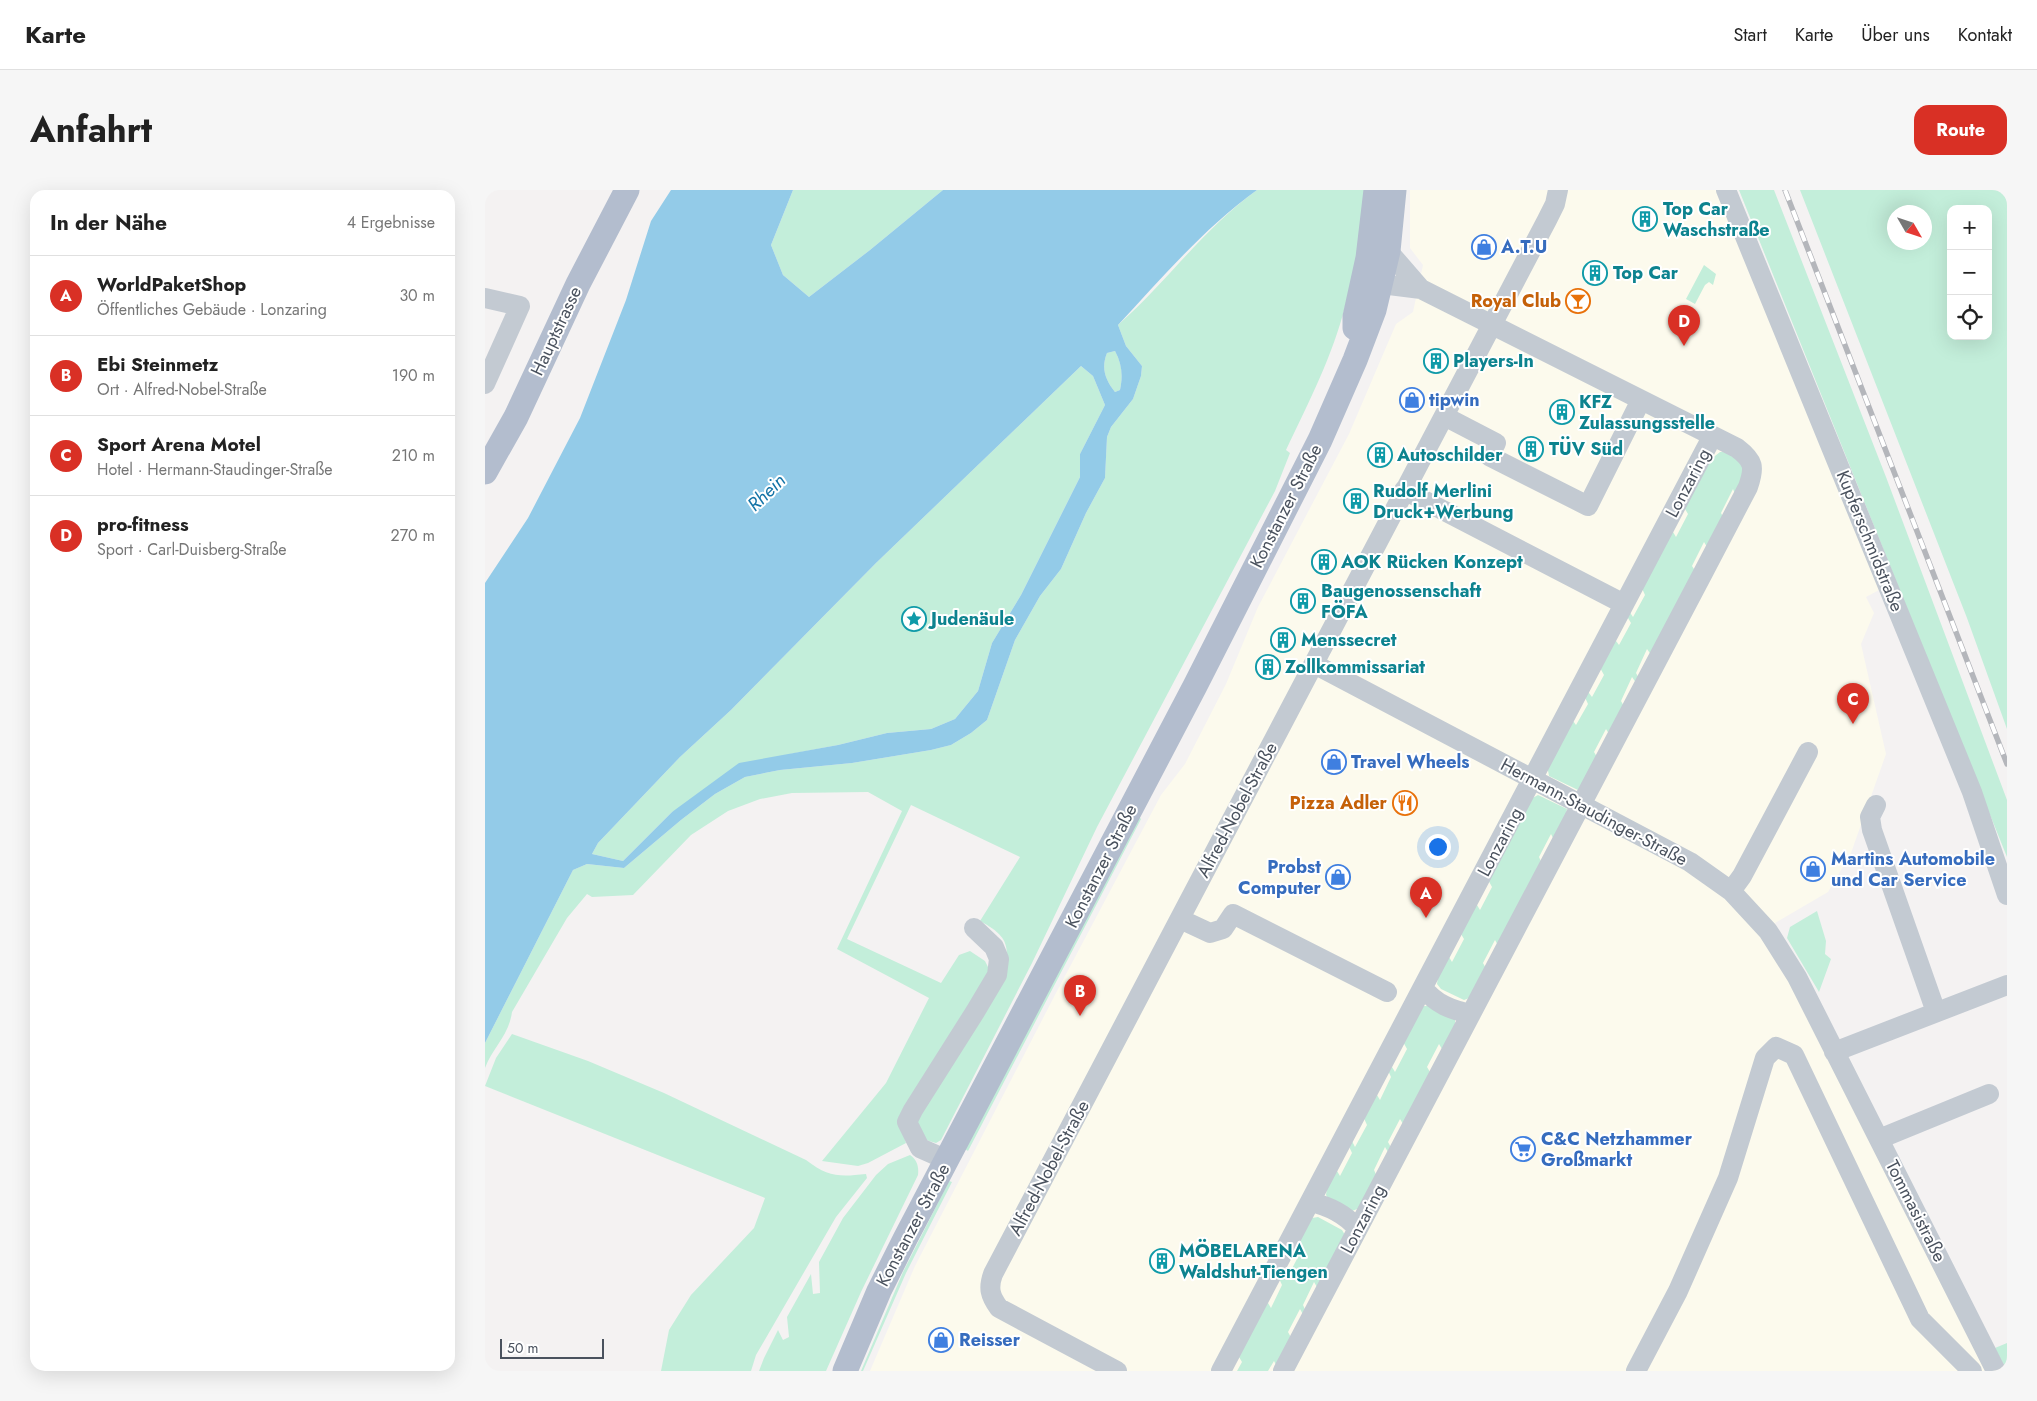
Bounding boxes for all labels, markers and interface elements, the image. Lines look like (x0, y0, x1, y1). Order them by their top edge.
text: Karte (25, 17, 86, 52)
text: Start (1733, 22, 1767, 48)
text: Karte (1795, 22, 1833, 48)
text: Über uns (1861, 22, 1930, 48)
text: Kontakt (1958, 22, 2012, 48)
text: Anfahrt (30, 105, 152, 155)
button: Route (1914, 105, 2007, 155)
place label: Top Car Waschstraße (1663, 196, 1770, 243)
north arrow (1887, 205, 1932, 250)
map controls (1947, 205, 1992, 340)
button: + (1947, 205, 1992, 250)
building icon: Top Car Waschstraße (1632, 206, 1658, 232)
text: In der Nähe (50, 208, 167, 238)
text: 4 Ergebnisse (347, 211, 435, 234)
shop icon: A.T.U (1471, 234, 1497, 260)
place label: A.T.U (1500, 234, 1547, 260)
button: − (1947, 250, 1992, 295)
building icon: Top Car (1582, 260, 1608, 286)
place label: Top Car (1613, 260, 1679, 286)
text: WorldPaketShop (97, 271, 246, 298)
street label: Hauptstrasse (524, 282, 588, 380)
text: A (60, 284, 72, 307)
text: 30 m (399, 284, 435, 307)
place label: Royal Club (1471, 288, 1561, 314)
bar icon: Royal Club (1565, 288, 1591, 314)
button: locate (1947, 295, 1992, 340)
text: Öffentliches Gebäude · Lonzaring (97, 298, 327, 321)
pin: D (1668, 305, 1700, 346)
building icon: Players-In (1423, 348, 1449, 374)
place label: Players-In (1453, 348, 1534, 374)
text: Ebi Steinmetz (97, 351, 219, 378)
text: B (61, 364, 71, 387)
text: 190 m (392, 364, 435, 387)
text: Ort · Alfred-Nobel-Straße (97, 378, 267, 401)
shop icon: tipwin (1399, 387, 1425, 413)
place label: tipwin (1429, 387, 1480, 413)
place label: KFZ Zulassungsstelle (1579, 389, 1715, 436)
building icon: KFZ Zulassungsstelle (1549, 399, 1575, 425)
text: Sport Arena Motel (97, 431, 261, 458)
building icon: TÜV Süd (1518, 436, 1544, 462)
place label: TÜV Süd (1549, 436, 1623, 462)
street label: Konstanzer Straße (1244, 440, 1328, 572)
building icon: Autoschilder (1367, 442, 1393, 468)
place label: Autoschilder (1396, 442, 1503, 468)
text: C (60, 444, 72, 467)
text: 210 m (392, 444, 435, 467)
street label: Lonzaring (1659, 444, 1717, 522)
text: Hotel · Hermann-Staudinger-Straße (97, 458, 333, 481)
water label: Rhein (741, 467, 792, 517)
street label: Kupferschmidstraße (1830, 467, 1910, 615)
place label: Rudolf Merlini Druck+Werbung (1373, 478, 1514, 525)
building icon: Rudolf Merlini Druck+Werbung (1343, 488, 1369, 514)
text: pro-fitness (97, 511, 189, 538)
text: D (60, 524, 72, 547)
text: 270 m (391, 524, 435, 547)
text: Sport · Carl-Duisberg-Straße (97, 538, 287, 561)
building icon: AOK Rücken Konzept (1311, 549, 1337, 575)
place label: AOK Rücken Konzept (1340, 549, 1523, 575)
place label: Baugenossenschaft FÖFA (1321, 578, 1482, 625)
building icon: Baugenossenschaft FÖFA (1290, 588, 1316, 614)
place icon: Judenäule (901, 606, 927, 632)
place label: Judenäule (928, 606, 1014, 632)
building icon: Menssecret (1270, 627, 1296, 653)
place label: Menssecret (1301, 627, 1397, 653)
building icon: Zollkommissariat (1255, 654, 1281, 680)
place label: Zollkommissariat (1285, 654, 1425, 680)
pin: C (1837, 683, 1869, 724)
street label: Alfred-Nobel-Straße (1190, 738, 1284, 882)
shop icon: Travel Wheels (1321, 749, 1347, 775)
place label: Travel Wheels (1351, 749, 1470, 775)
street label: Hermann-Staudinger-Straße (1496, 752, 1692, 872)
place label: Pizza Adler (1289, 790, 1388, 816)
restaurant icon: Pizza Adler (1392, 790, 1418, 816)
street label: Konstanzer Straße (1059, 800, 1143, 932)
street label: Lonzaring (1471, 803, 1529, 881)
your location (1425, 834, 1451, 860)
place label: Martins Automobile und Car Service (1831, 846, 1995, 893)
place label: Probst Computer (1238, 854, 1322, 901)
shop icon: Martins Automobile und Car Service (1800, 856, 1826, 882)
shop icon: Probst Computer (1325, 864, 1351, 890)
pin: A (1410, 877, 1442, 918)
pin: B (1064, 975, 1096, 1016)
street label: Alfred-Nobel-Straße (1002, 1096, 1096, 1240)
place label: C&C Netzhammer Großmarkt (1541, 1126, 1693, 1173)
supermarket icon: C&C Netzhammer Großmarkt (1510, 1136, 1536, 1162)
street label: Tommasistraße (1879, 1156, 1953, 1266)
street label: Konstanzer Straße (870, 1159, 956, 1291)
street label: Lonzaring (1334, 1180, 1392, 1258)
place label: MÖBELARENA Waldshut-Tiengen (1179, 1238, 1328, 1285)
building icon: MÖBELARENA Waldshut-Tiengen (1149, 1248, 1175, 1274)
shop icon: Reisser (928, 1327, 954, 1353)
place label: Reisser (959, 1327, 1021, 1353)
scale bar (500, 1336, 604, 1359)
text: 50 m (507, 1338, 538, 1358)

